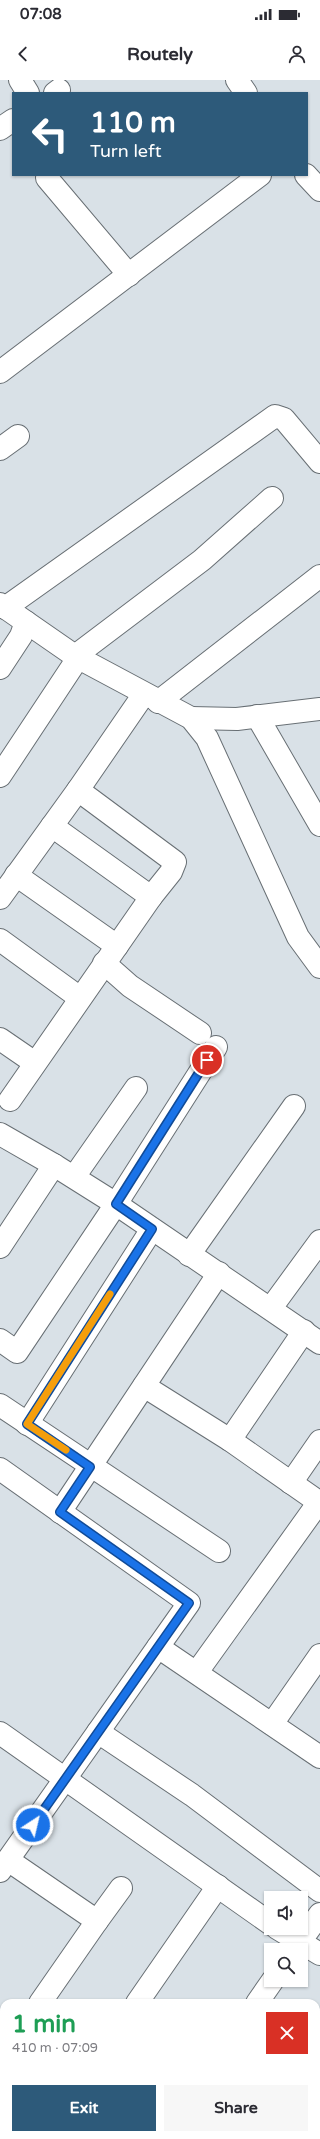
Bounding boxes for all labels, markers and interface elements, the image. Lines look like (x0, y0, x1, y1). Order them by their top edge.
text: 07:08 (20, 5, 62, 23)
icon: back (12, 43, 34, 65)
text: Routely (127, 43, 193, 65)
icon: person (286, 43, 308, 65)
text: 110 m (90, 106, 176, 140)
icon: left (24, 108, 76, 160)
text: Turn left (90, 140, 162, 162)
pin (190, 1043, 224, 1077)
icon: arrive (196, 1049, 218, 1071)
position arrow (12, 1804, 54, 1846)
map controls (264, 1891, 308, 1987)
button: sound (264, 1891, 308, 1935)
button: search (264, 1943, 308, 1987)
text: 1 min (12, 2010, 76, 2039)
button: close (266, 2012, 308, 2054)
text: 410 m · 07:09 (12, 2040, 98, 2056)
button: Exit (12, 2085, 156, 2131)
button: Share (164, 2085, 308, 2131)

